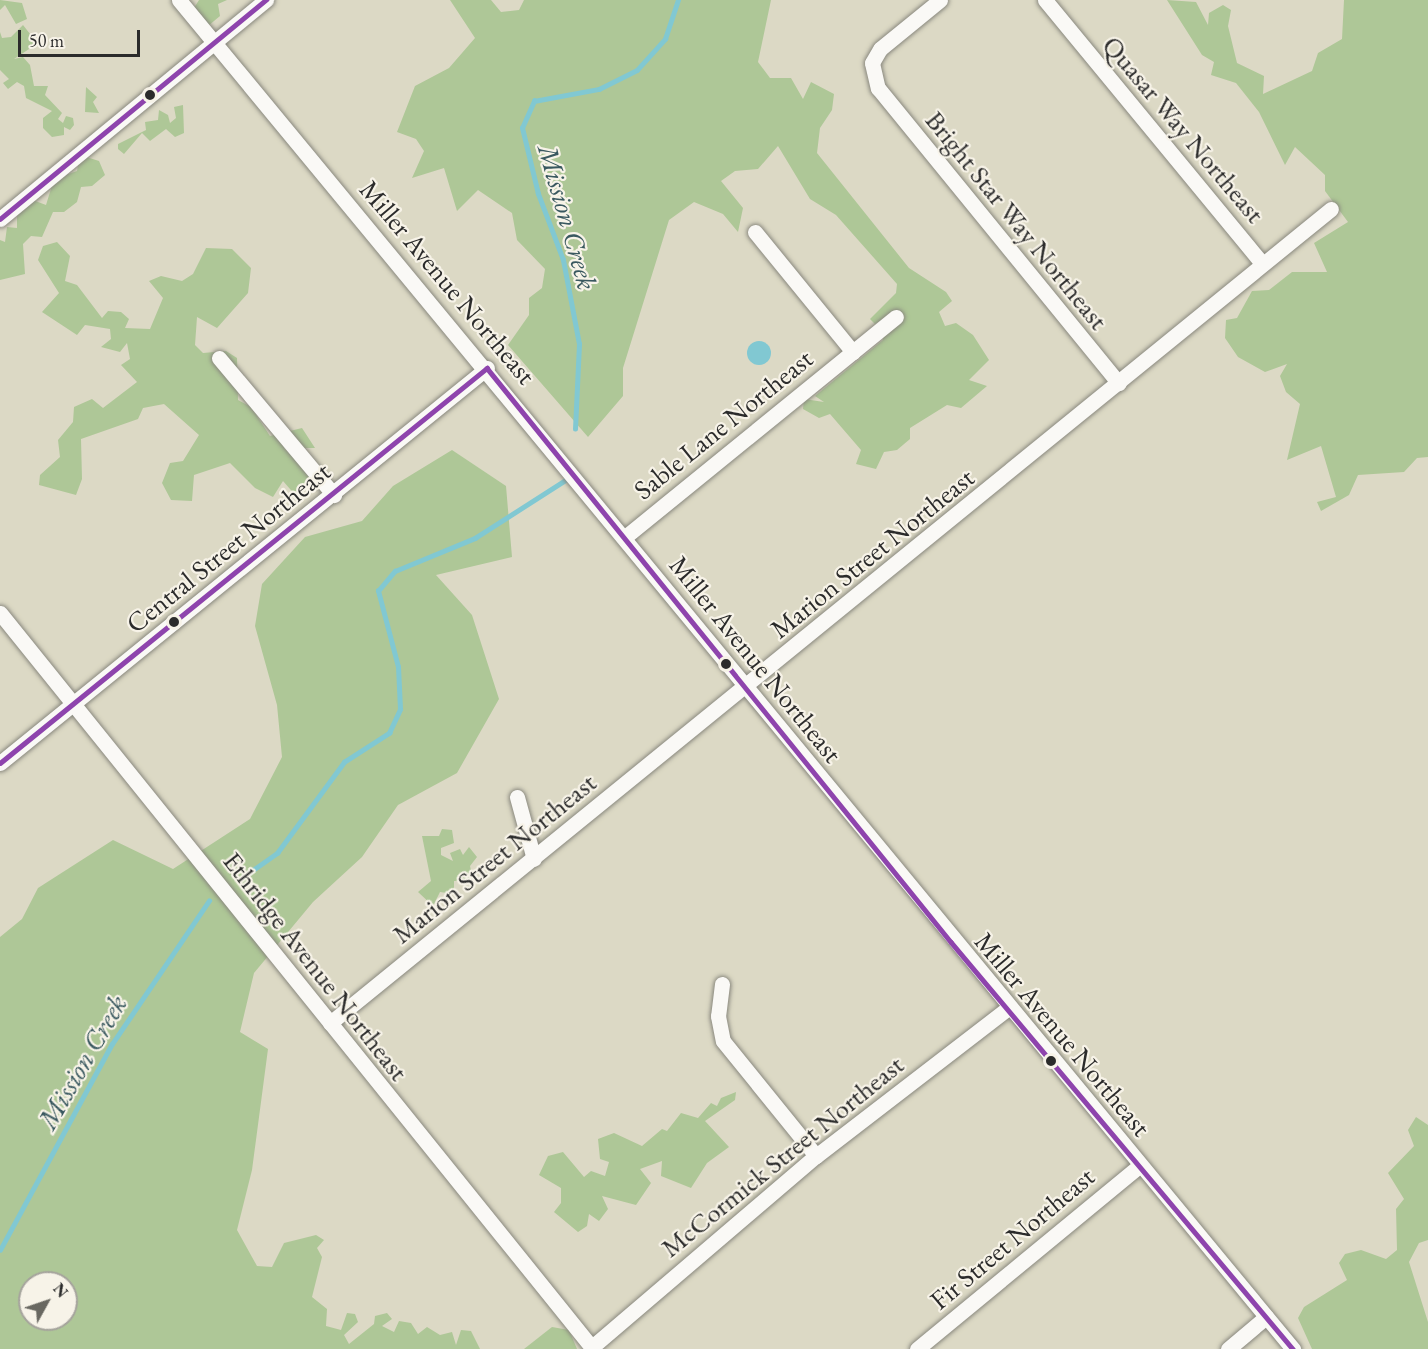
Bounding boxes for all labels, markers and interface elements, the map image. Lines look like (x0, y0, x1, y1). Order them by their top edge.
scale bar (21, 18, 142, 56)
text: 50 m (29, 29, 64, 52)
street label: Quasar Way Northeast (1096, 29, 1272, 229)
unlabelled marker (144, 89, 156, 101)
street label: Bright Star Way Northeast (919, 104, 1115, 336)
water label: Mission Creek (531, 141, 605, 293)
street label: Miller Avenue Northeast (353, 173, 543, 391)
street label: Sable Lane Northeast (627, 342, 819, 506)
street label: Central Street Northeast (119, 455, 337, 639)
street label: Marion Street Northeast (764, 461, 980, 645)
street label: Miller Avenue Northeast (663, 549, 849, 769)
unlabelled marker (168, 616, 180, 628)
unlabelled marker (720, 658, 732, 670)
street label: Marion Street Northeast (386, 766, 602, 950)
street label: Ethridge Avenue Northeast (217, 845, 415, 1087)
street label: Miller Avenue Northeast (968, 925, 1158, 1143)
water label: Mission Creek (30, 989, 134, 1135)
street label: McCormick Street Northeast (654, 1048, 910, 1264)
unlabelled marker (1045, 1055, 1057, 1067)
street label: Fir Street Northeast (923, 1160, 1101, 1316)
north arrow (18, 1271, 78, 1331)
text: N (48, 1279, 73, 1302)

